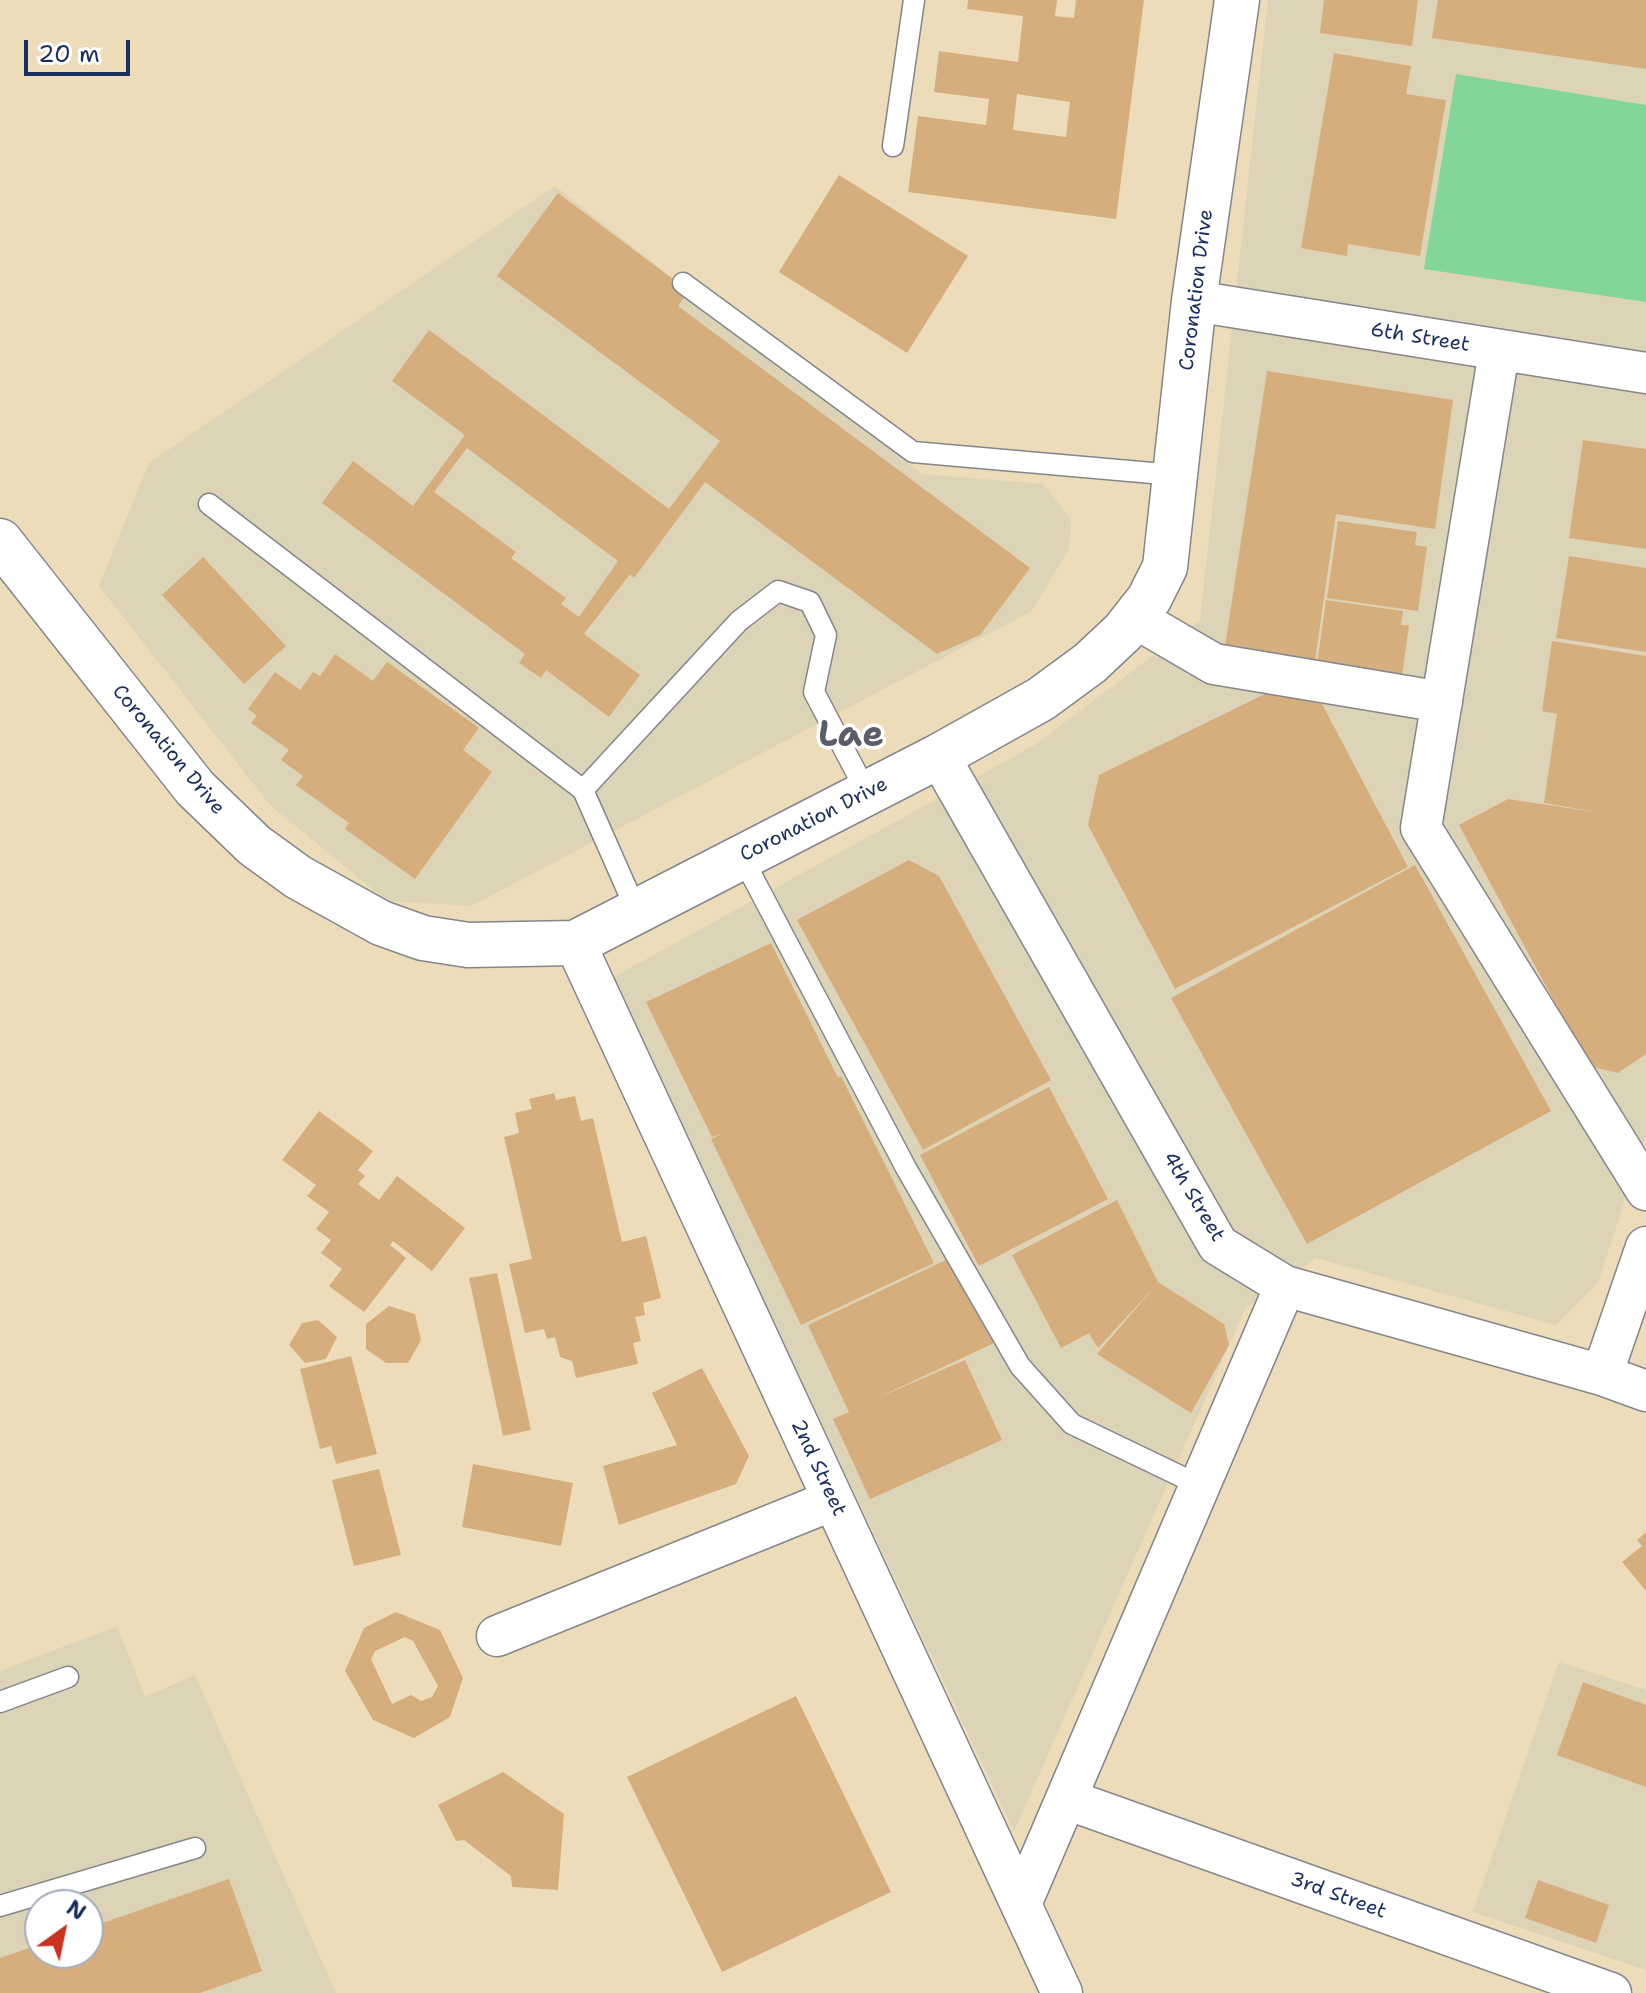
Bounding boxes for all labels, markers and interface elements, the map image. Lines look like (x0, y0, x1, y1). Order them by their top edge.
scale bar (28, 24, 134, 74)
text: 20 m (38, 38, 100, 70)
street label: Coronation Drive (1175, 208, 1219, 372)
street label: 6th Street (1369, 318, 1471, 358)
street label: Coronation Drive (107, 680, 229, 820)
district label: Lae (818, 715, 884, 759)
street label: Coronation Drive (736, 772, 892, 868)
street label: 4th Street (1157, 1148, 1229, 1246)
street label: 2nd Street (785, 1416, 851, 1520)
street label: 3rd Street (1287, 1868, 1389, 1924)
north arrow (24, 1889, 104, 1969)
text: N (61, 1893, 91, 1927)

